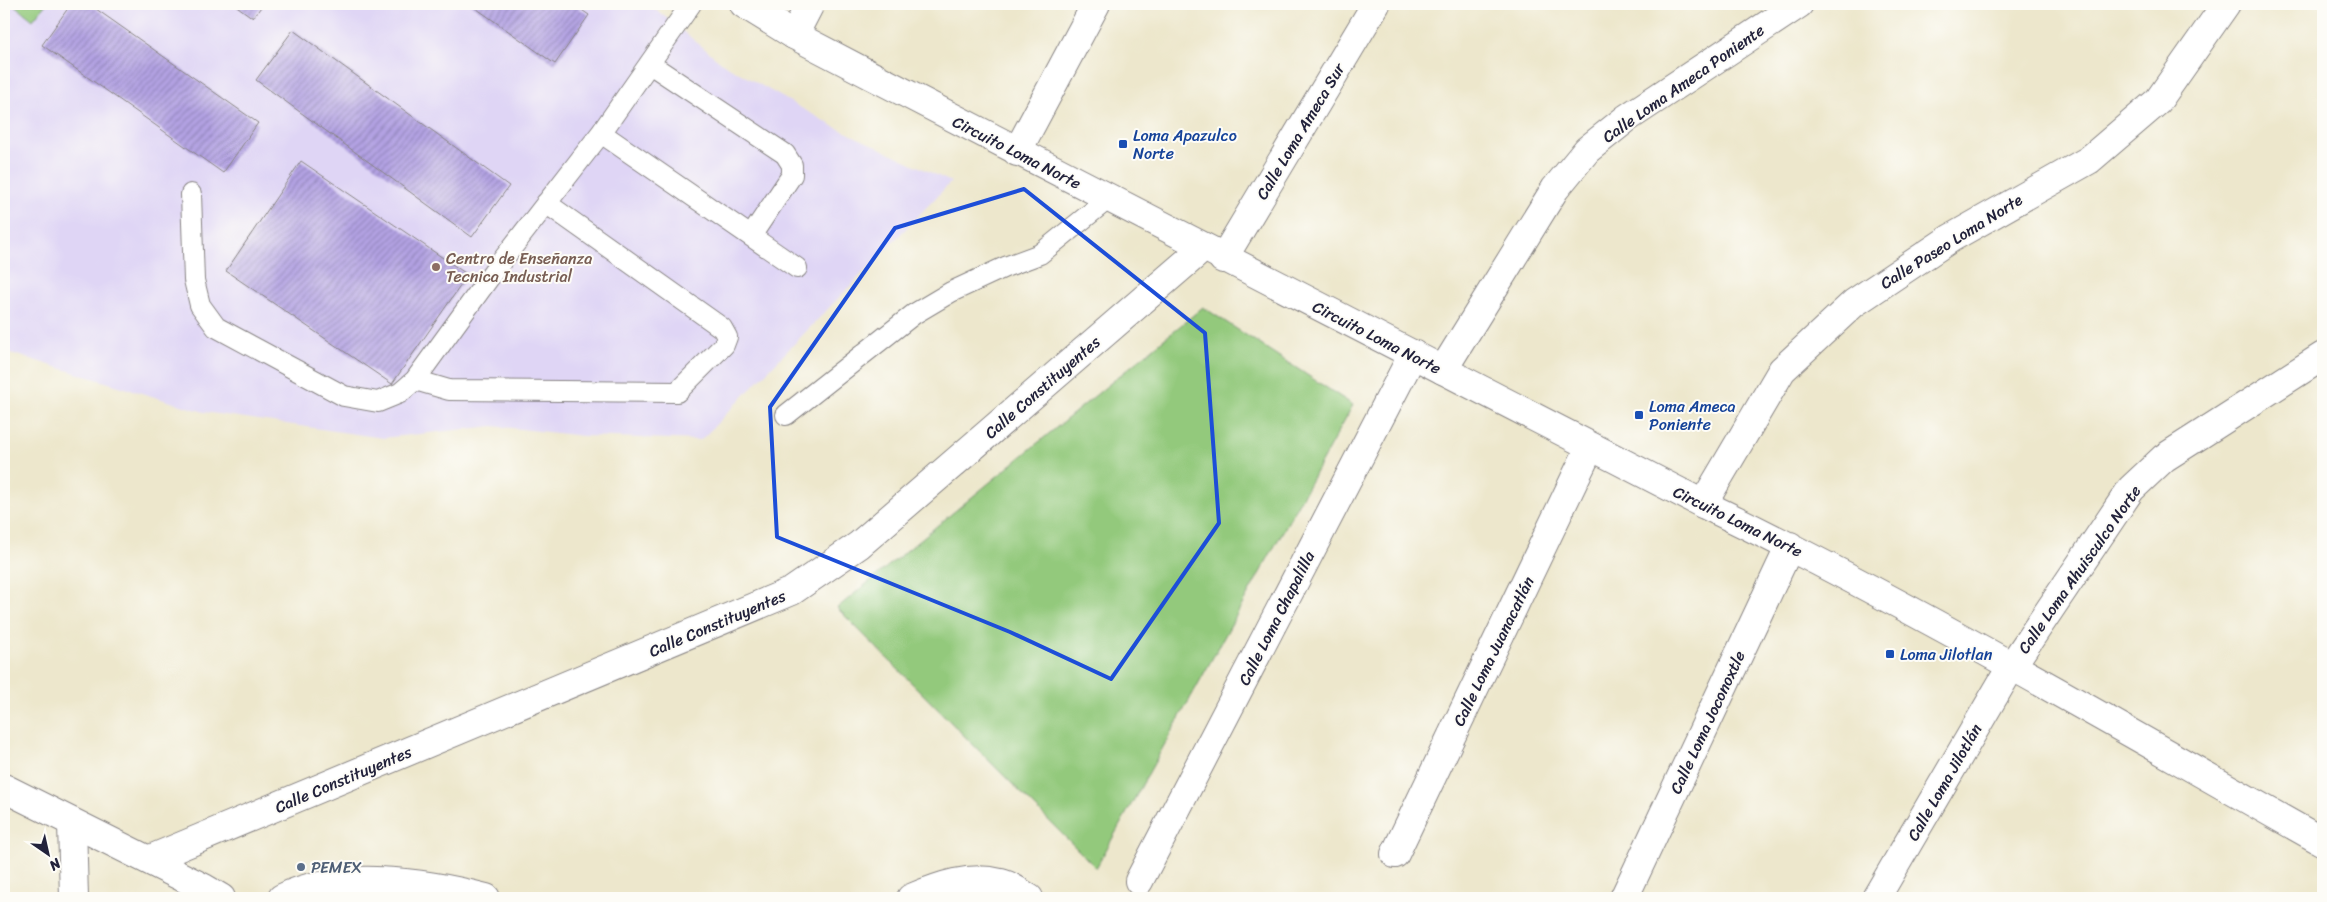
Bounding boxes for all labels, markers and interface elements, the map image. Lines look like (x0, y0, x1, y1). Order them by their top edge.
street label: Calle Loma Ameca Poniente (1596, 16, 1771, 151)
street label: Calle Loma Ameca Sur (1248, 56, 1354, 205)
street label: Circuito Loma Norte (947, 107, 1086, 197)
place label: Loma Apazulco Norte (1133, 121, 1237, 168)
marker: Loma Apazulco Norte (1117, 138, 1129, 150)
street label: Calle Paseo Loma Norte (1874, 186, 2029, 297)
place label: Centro de Enseñanza Tecnica Industrial (446, 244, 592, 291)
marker: Centro de Enseñanza Tecnica Industrial (430, 261, 442, 273)
street label: Circuito Loma Norte (1307, 292, 1446, 382)
street label: Calle Constituyentes (978, 328, 1108, 446)
place label: Loma Ameca Poniente (1649, 392, 1736, 439)
marker: Loma Ameca Poniente (1633, 409, 1645, 421)
street label: Circuito Loma Norte (1668, 477, 1808, 565)
street label: Calle Loma Ahuisculco Norte (2010, 479, 2149, 660)
street label: Calle Loma Chapalilla (1230, 545, 1323, 691)
street label: Calle Loma Juanacatlán (1445, 571, 1543, 731)
street label: Calle Constituyentes (644, 581, 791, 665)
place label: Loma Jilotlan (1900, 640, 1993, 669)
street label: Calle Loma Joconoxtle (1661, 646, 1753, 799)
marker: Loma Jilotlan (1884, 648, 1896, 660)
street label: Calle Loma Jilotlán (1899, 718, 1990, 847)
street label: Calle Constituyentes (270, 737, 417, 821)
north arrow (22, 830, 72, 880)
text: N (44, 851, 67, 878)
place label: PEMEX (311, 853, 362, 882)
marker: PEMEX (295, 861, 307, 873)

